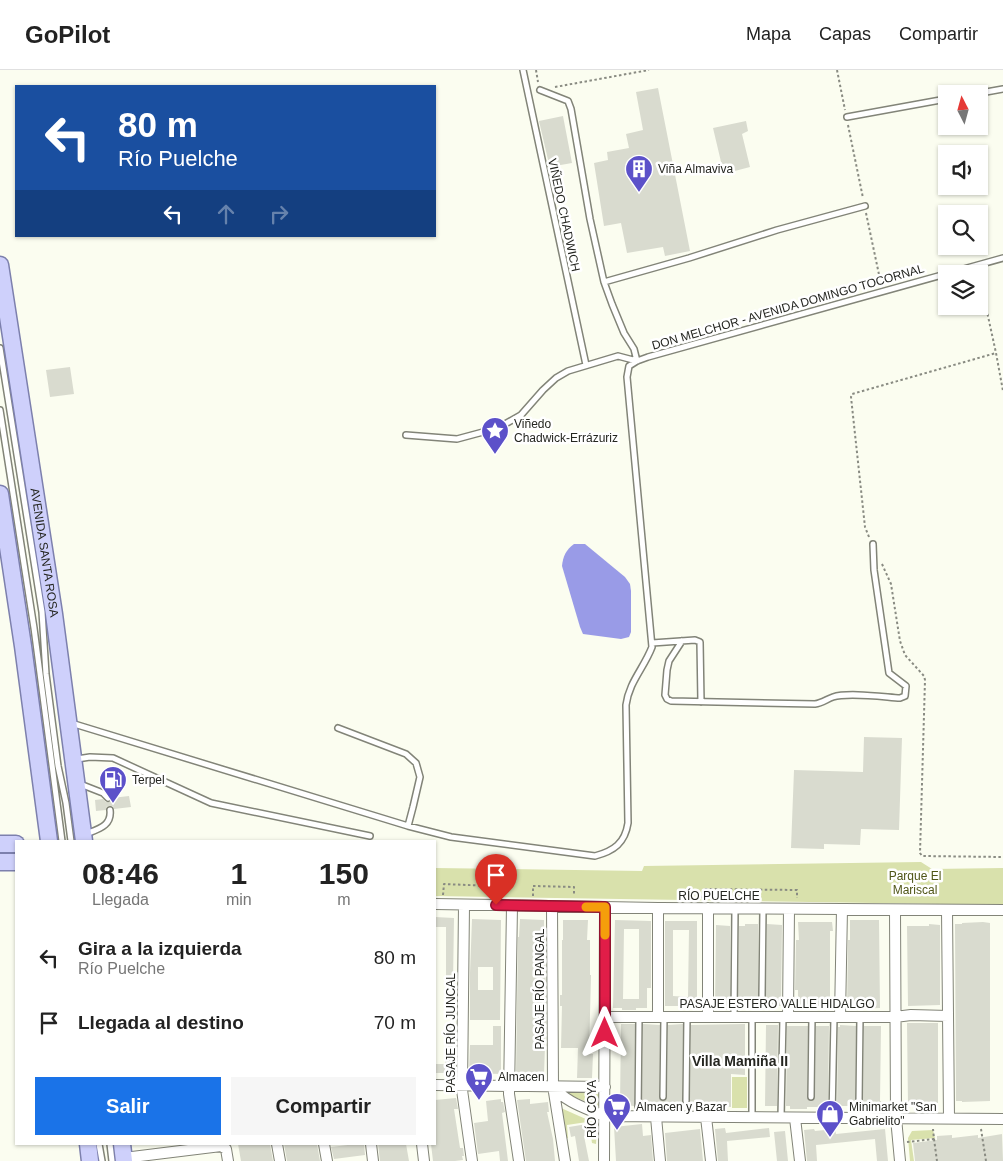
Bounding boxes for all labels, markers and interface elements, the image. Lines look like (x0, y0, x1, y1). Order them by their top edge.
text: GoPilot (25, 21, 110, 48)
text: Mapa (746, 24, 791, 44)
text: Capas (819, 24, 871, 44)
text: Compartir (899, 24, 978, 44)
north arrow (938, 85, 988, 135)
map controls (938, 85, 988, 315)
icon: left (35, 105, 100, 170)
text: 80 m (118, 105, 198, 144)
button: sound (938, 145, 988, 195)
text: Río Puelche (118, 146, 238, 171)
building icon: Viña Almaviva (624, 154, 654, 193)
street label: VIÑEDO CHADWICH (545, 157, 583, 273)
place label: Viña Almaviva (658, 162, 733, 176)
icon: left (159, 200, 187, 228)
icon: ahead (212, 200, 240, 228)
icon: right (265, 200, 293, 228)
button: search (938, 205, 988, 255)
street label: DON MELCHOR - AVENIDA DOMINGO TOCORNAL (650, 261, 926, 353)
button: layers (938, 265, 988, 315)
place icon: Viñedo Chadwick-Errázuriz (480, 416, 510, 455)
place label: Viñedo Chadwick-Errázuriz (514, 417, 618, 445)
street label: AVENIDA SANTA ROSA (28, 487, 61, 618)
fuel station icon: Terpel (98, 765, 128, 804)
place label: Terpel (132, 773, 165, 787)
pin (475, 854, 517, 905)
text: 08:46 (82, 857, 159, 890)
text: 1 (230, 857, 247, 890)
text: 150 (319, 857, 369, 890)
icon: arrive (482, 861, 510, 889)
park label: Parque El Mariscal (889, 869, 941, 897)
street label: RÍO PUELCHE (678, 888, 760, 903)
text: Llegada (92, 891, 149, 908)
text: min (226, 891, 252, 908)
text: m (337, 891, 350, 908)
street label: PASAJE RÍO PANGAL (532, 928, 547, 1049)
text: Gira a la izquierda (78, 938, 242, 959)
icon: left (35, 944, 63, 972)
text: 80 m (374, 947, 416, 968)
text: Río Puelche (78, 960, 165, 977)
street label: PASAJE RÍO JUNCAL (443, 973, 458, 1093)
street label: PASAJE ESTERO VALLE HIDALGO (680, 997, 874, 1011)
position arrow (578, 1006, 630, 1058)
icon: arrive (35, 1009, 63, 1037)
text: Llegada al destino (78, 1012, 244, 1033)
text: 70 m (374, 1012, 416, 1033)
district label: Villa Mamiña II (692, 1053, 788, 1069)
supermarket icon: Almacen (464, 1062, 494, 1101)
place label: Almacen (498, 1070, 545, 1084)
button: Salir (35, 1077, 221, 1135)
button: Compartir (231, 1077, 416, 1135)
street label: RÍO COYA (584, 1080, 599, 1138)
supermarket icon: Almacen y Bazar (602, 1092, 632, 1131)
shop icon: Minimarket "San Gabrielito" (815, 1099, 845, 1138)
place label: Almacen y Bazar (636, 1100, 727, 1114)
place label: Minimarket "San Gabrielito" (849, 1100, 937, 1128)

